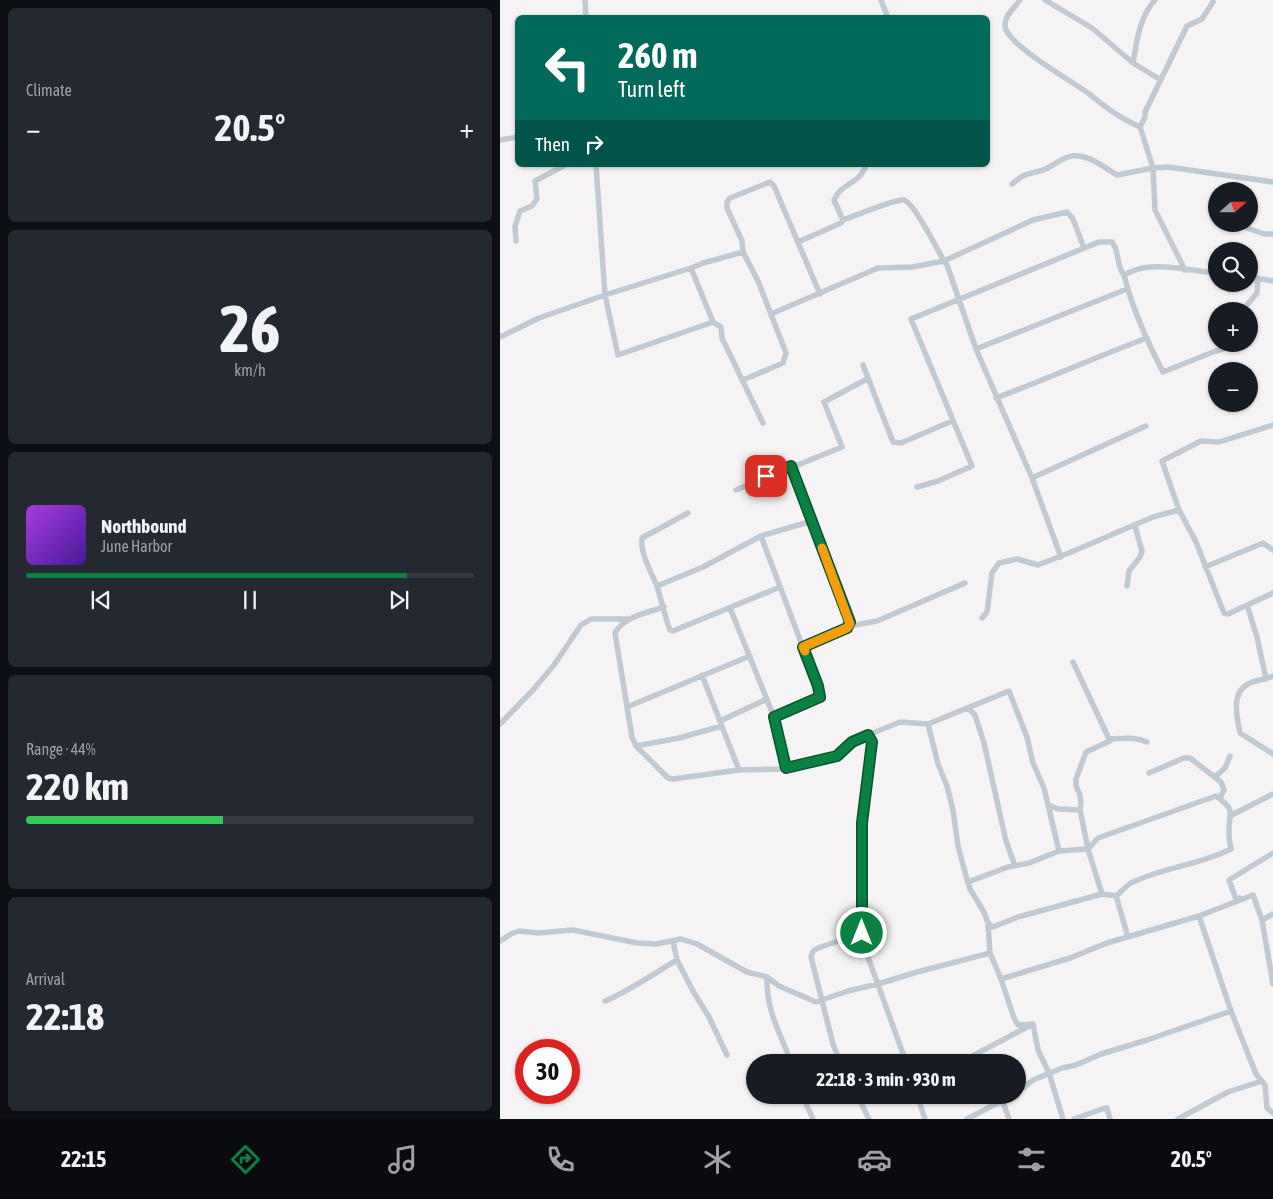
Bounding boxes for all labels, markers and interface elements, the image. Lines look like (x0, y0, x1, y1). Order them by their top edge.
icon: left (535, 35, 600, 100)
text: 260 m (618, 35, 697, 75)
text: Turn left (618, 76, 685, 102)
text: Climate (26, 81, 72, 99)
text: 20.5° (215, 106, 285, 149)
text: − (26, 112, 41, 144)
text: + (459, 112, 474, 144)
icon: right (580, 130, 608, 158)
text: Then (535, 133, 570, 155)
north arrow (1208, 182, 1258, 232)
map controls (1208, 182, 1258, 412)
button: search (1208, 242, 1258, 292)
text: 26 (219, 291, 281, 366)
button: + (1208, 302, 1258, 352)
text: km/h (234, 361, 266, 379)
button: − (1208, 362, 1258, 412)
pin (745, 455, 787, 497)
icon: arrive (752, 462, 780, 490)
text: Northbound (101, 515, 187, 537)
text: June Harbor (101, 537, 172, 555)
icon: previous (87, 586, 115, 614)
icon: pause (236, 586, 264, 614)
icon: next (385, 586, 413, 614)
text: Range · 44% (26, 740, 96, 758)
text: 220 km (26, 765, 129, 808)
position arrow (835, 906, 887, 958)
text: Arrival (26, 970, 65, 988)
text: 22:18 (26, 995, 104, 1038)
speed limit sign: 30 (515, 1039, 580, 1104)
text: 22:18 · 3 min · 930 m (816, 1068, 956, 1090)
icon: directions (228, 1142, 263, 1177)
icon: music (385, 1142, 420, 1177)
icon: phone (543, 1142, 578, 1177)
icon: climate (700, 1142, 735, 1177)
icon: car (857, 1142, 892, 1177)
icon: filters (1014, 1142, 1049, 1177)
text: 22:15 (61, 1146, 106, 1172)
text: 20.5° (1171, 1146, 1212, 1172)

